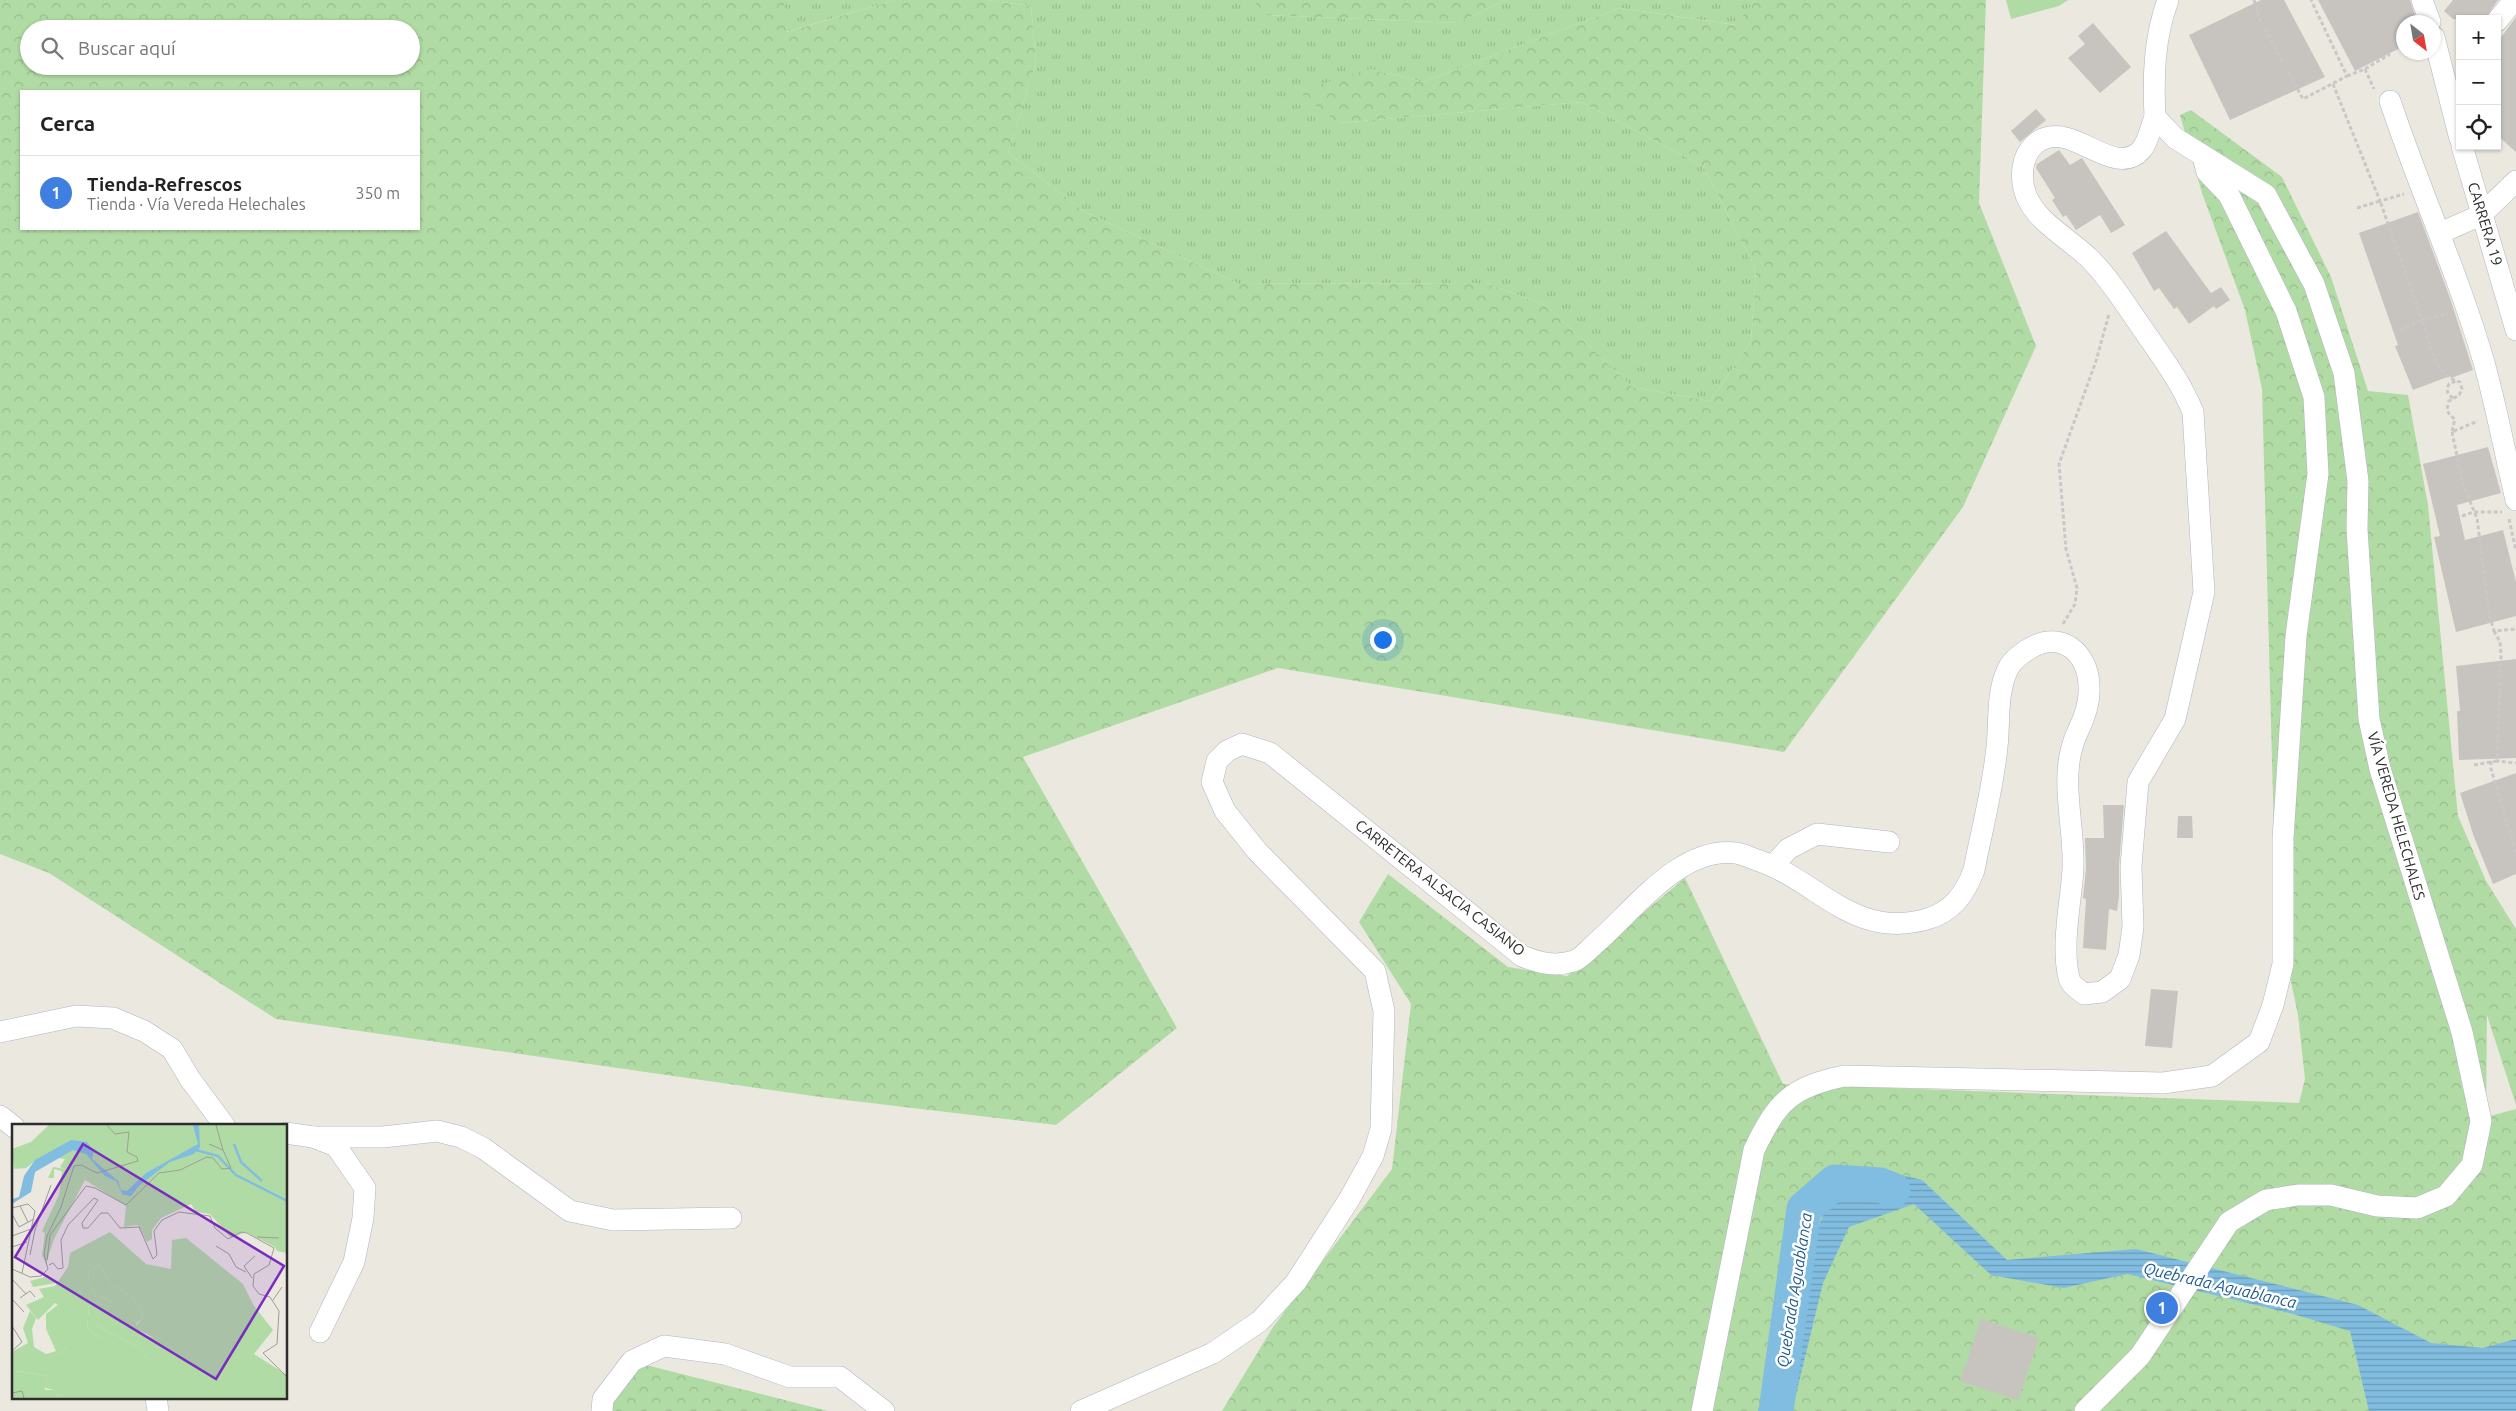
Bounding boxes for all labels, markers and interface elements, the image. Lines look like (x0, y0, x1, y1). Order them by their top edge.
north arrow (2396, 15, 2441, 60)
map controls (2456, 15, 2501, 150)
button: + (2456, 15, 2501, 60)
search box (20, 20, 420, 75)
icon: search (38, 34, 66, 62)
text: Buscar aquí (78, 37, 176, 59)
button: − (2456, 60, 2501, 105)
button: locate (2456, 105, 2501, 150)
text: Cerca (40, 111, 95, 135)
text: Tienda-Refrescos (87, 173, 242, 195)
street label: CARRERA 19 (2465, 180, 2506, 268)
text: 1 (51, 184, 61, 202)
text: 350 m (355, 184, 400, 202)
text: Tienda · Vía Vereda Helechales (87, 195, 306, 213)
your location (1370, 627, 1396, 653)
street label: VÍA VEREDA HELECHALES (2364, 730, 2429, 902)
street label: CARRETERA ALSACIA CASIANO (1352, 816, 1529, 959)
inset map (12, 1124, 288, 1398)
water label: Quebrada Aguablanca (1773, 1211, 1816, 1369)
water label: Quebrada Aguablanca (2142, 1259, 2299, 1312)
pin: 1 (2146, 1289, 2178, 1327)

